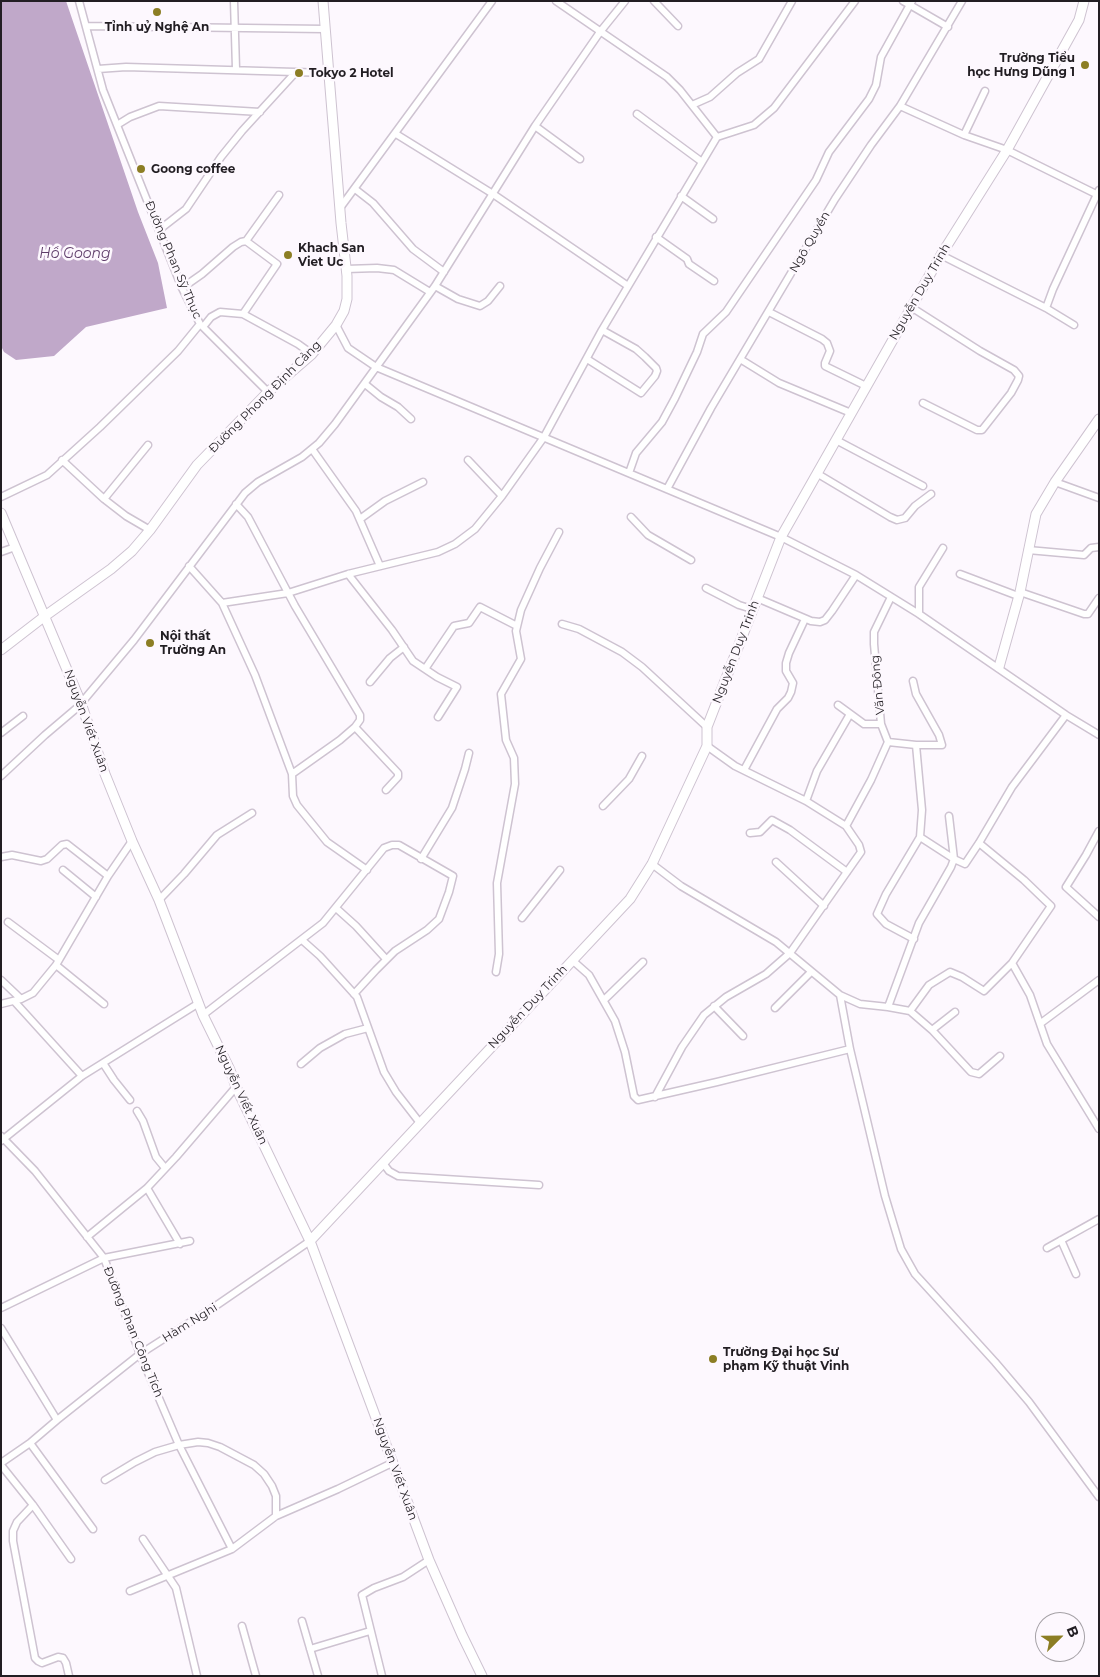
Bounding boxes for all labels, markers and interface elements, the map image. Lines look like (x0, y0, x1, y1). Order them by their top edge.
marker: Tỉnh uỷ Nghệ An (151, 6, 163, 18)
place label: Tỉnh uỷ Nghệ An (105, 20, 209, 34)
place label: Trường Tiểu học Hưng Dũng 1 (967, 51, 1075, 79)
marker: Trường Tiểu học Hưng Dũng 1 (1079, 59, 1091, 71)
place label: Tokyo 2 Hotel (309, 66, 394, 80)
marker: Tokyo 2 Hotel (293, 67, 305, 79)
place label: Goong coffee (151, 162, 235, 176)
marker: Goong coffee (135, 163, 147, 175)
street label: Đường Phan Sỹ Thục (142, 199, 204, 321)
street label: Ngô Quyền (787, 209, 833, 275)
place label: Khach San Viet Uc (298, 241, 365, 269)
street label: Nguyễn Duy Trinh (886, 241, 954, 343)
water label: Hồ Goong (39, 246, 111, 262)
marker: Khach San Viet Uc (282, 249, 294, 261)
street label: Đường Phong Định Cảng (206, 338, 324, 456)
street label: Nguyễn Duy Trinh (710, 598, 762, 706)
place label: Nội thất Trường An (160, 629, 226, 657)
marker: Nội thất Trường An (144, 637, 156, 649)
street label: Văn Đông (868, 655, 888, 715)
street label: Nguyễn Viết Xuân (61, 668, 111, 774)
street label: Nguyễn Duy Trinh (485, 962, 571, 1052)
street label: Nguyễn Viết Xuân (212, 1043, 270, 1147)
street label: Đường Phan Công Tích (100, 1264, 166, 1400)
street label: Hàm Nghi (160, 1300, 220, 1346)
place label: Trường Đại học Sư phạm Kỹ thuật Vinh (723, 1345, 849, 1373)
marker: Trường Đại học Sư phạm Kỹ thuật Vinh (707, 1353, 719, 1365)
street label: Nguyễn Viết Xuân (370, 1416, 420, 1522)
north arrow (1035, 1612, 1085, 1662)
text: B (1063, 1623, 1083, 1640)

